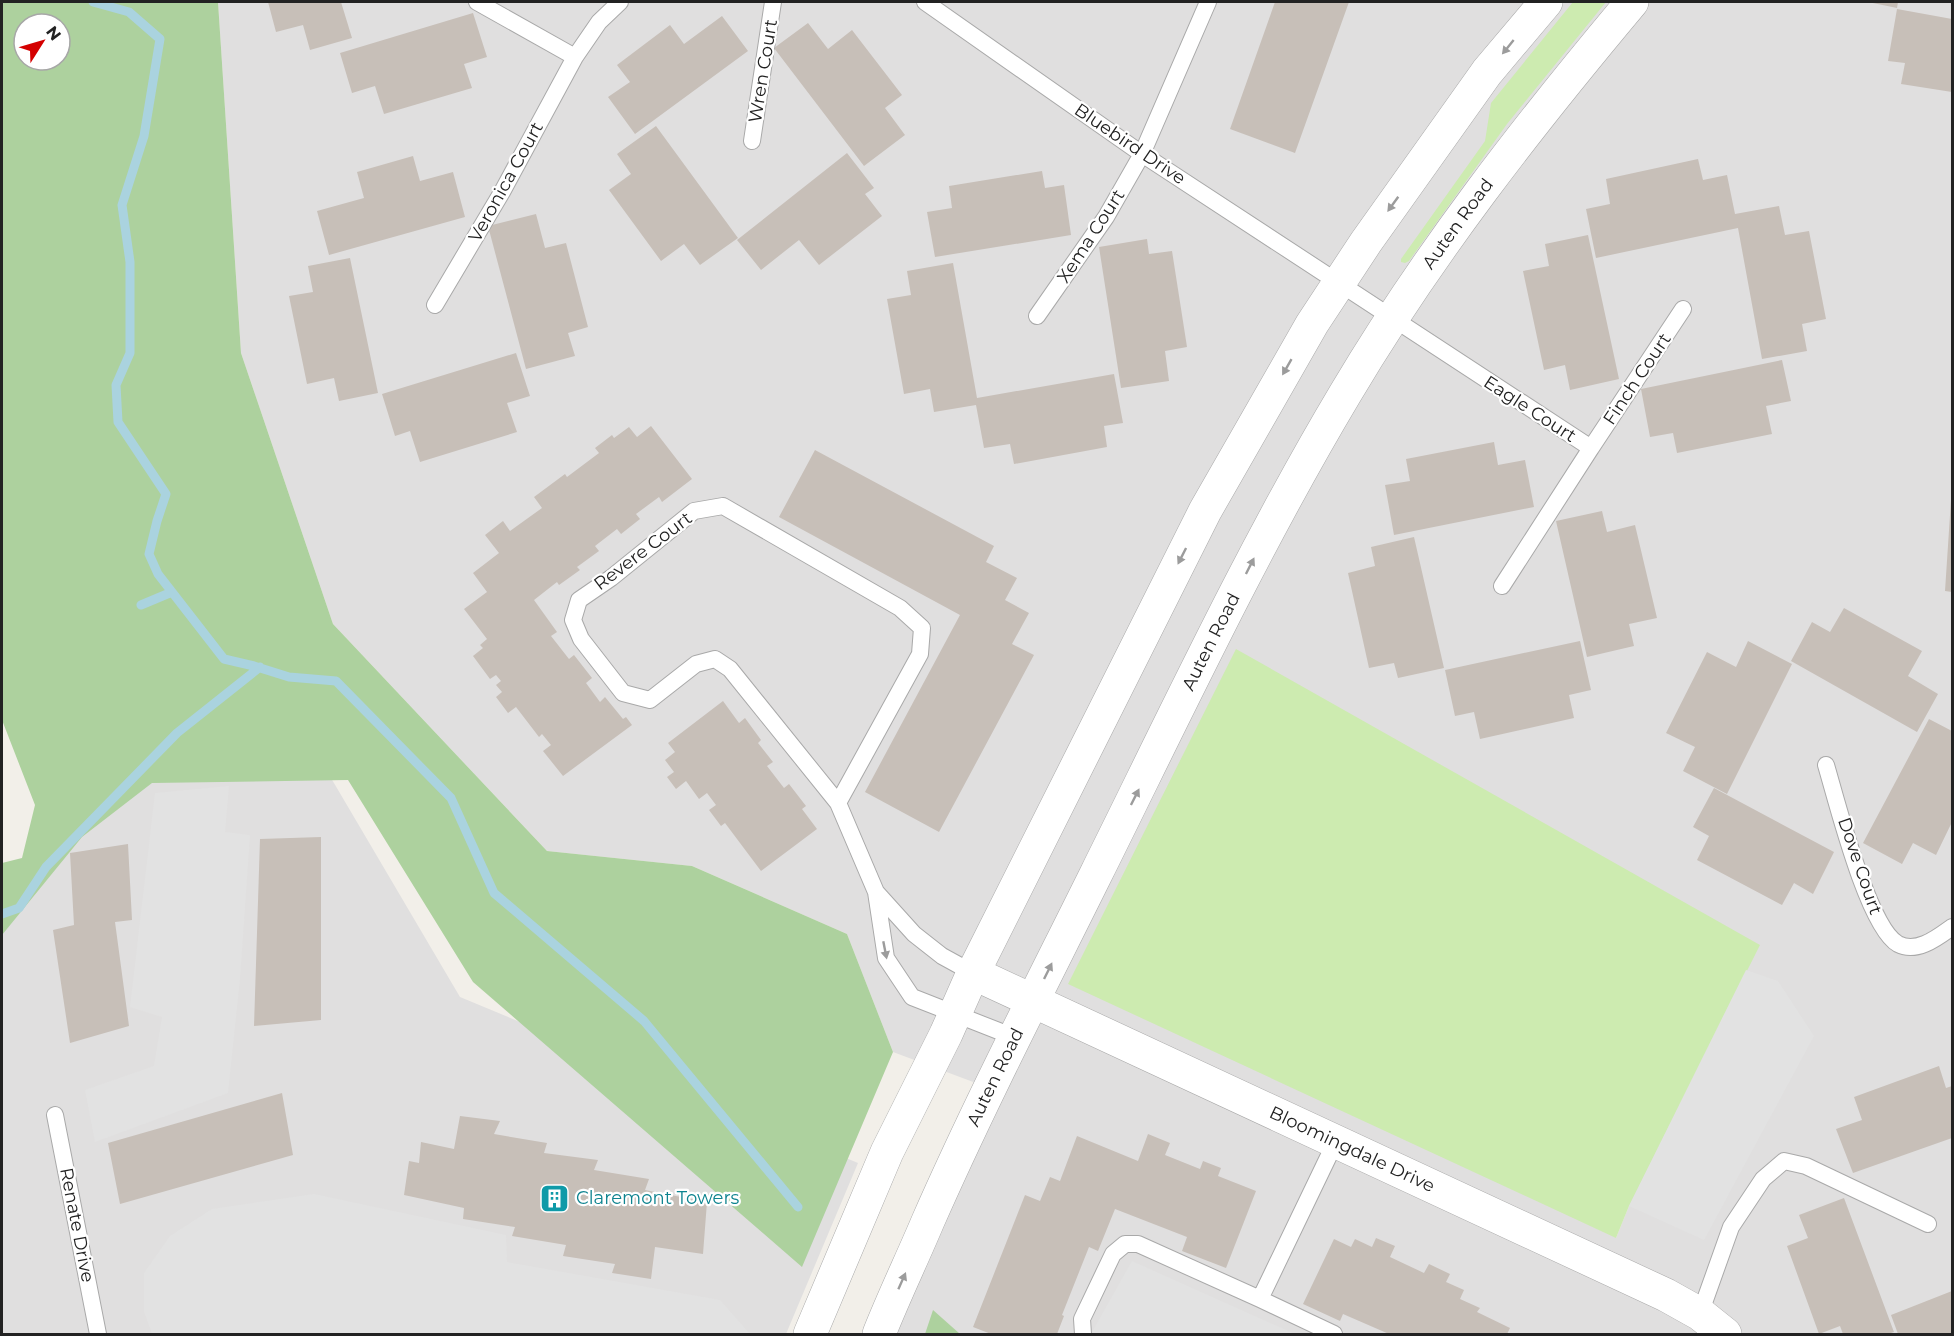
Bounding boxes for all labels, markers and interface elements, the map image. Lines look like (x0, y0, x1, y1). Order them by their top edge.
north arrow (12, 12, 72, 72)
street label: Wren Court (744, 18, 782, 124)
text: N (42, 22, 65, 44)
one-way arrow (1502, 39, 1515, 55)
street label: Bluebird Drive (1070, 99, 1190, 189)
street label: Veronica Court (464, 118, 548, 246)
street label: Auten Road (1418, 174, 1498, 273)
street label: Xema Court (1053, 185, 1129, 287)
one-way arrow (1387, 195, 1399, 211)
street label: Finch Court (1598, 329, 1676, 429)
one-way arrow (1282, 359, 1292, 376)
street label: Eagle Court (1480, 371, 1580, 447)
street label: Revere Court (590, 507, 696, 595)
one-way arrow (1178, 548, 1187, 565)
one-way arrow (1245, 557, 1255, 574)
street label: Auten Road (1177, 589, 1245, 694)
one-way arrow (1130, 788, 1139, 805)
street label: Dove Court (1833, 814, 1887, 918)
one-way arrow (881, 941, 890, 960)
one-way arrow (1043, 963, 1052, 980)
street label: Auten Road (962, 1024, 1028, 1130)
street label: Bloomingdale Drive (1266, 1101, 1438, 1197)
street label: Renate Drive (55, 1166, 99, 1284)
building icon: Claremont Towers (539, 1182, 571, 1214)
place label: Claremont Towers (576, 1187, 740, 1209)
one-way arrow (897, 1271, 907, 1289)

